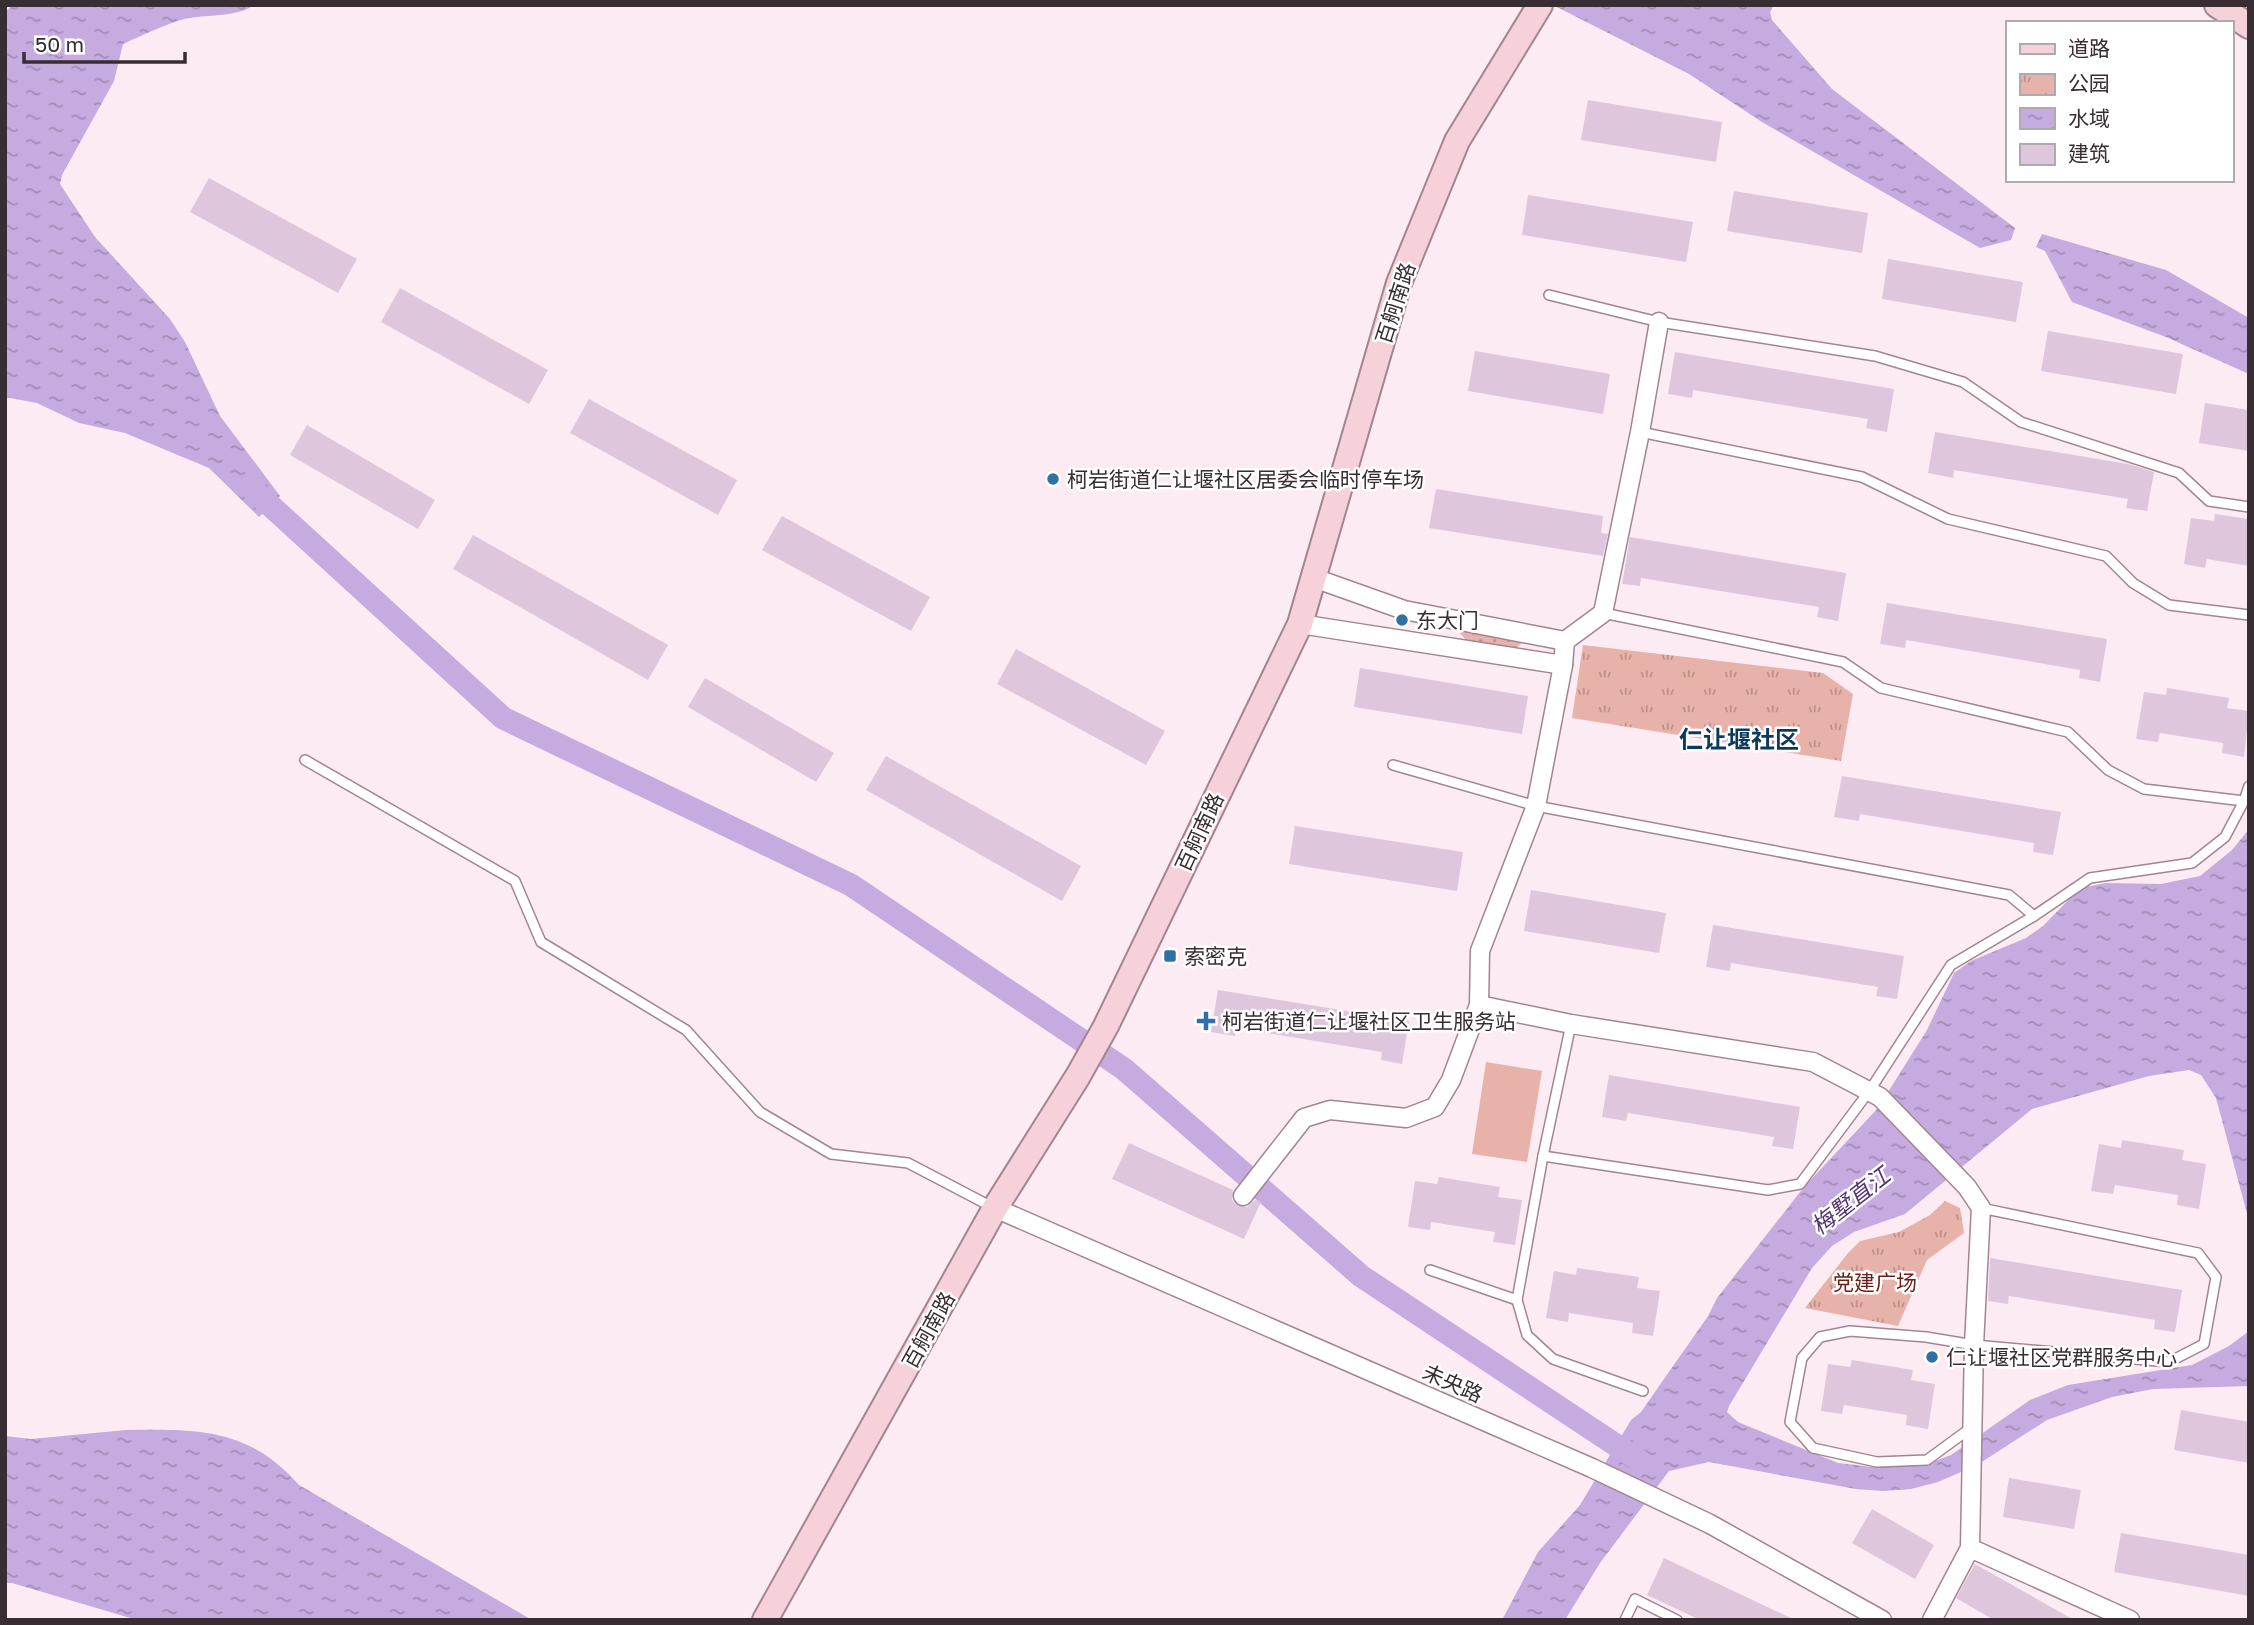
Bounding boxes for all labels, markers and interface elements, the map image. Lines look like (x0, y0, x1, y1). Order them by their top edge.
scale bar (24, 21, 186, 65)
legend (2006, 21, 2233, 182)
text: 50 m (35, 31, 84, 57)
text: 道路 (2068, 35, 2110, 61)
text: 公园 (2068, 70, 2110, 96)
text: 水域 (2068, 105, 2110, 131)
text: 建筑 (2068, 140, 2110, 166)
street label: 百舸南路 (1370, 259, 1420, 347)
place label: 柯岩街道仁让堰社区居委会临时停车场 (1067, 466, 1424, 492)
marker: 柯岩街道仁让堰社区居委会临时停车场 (1045, 471, 1061, 487)
place label: 东大门 (1416, 607, 1479, 633)
marker: 东大门 (1394, 612, 1410, 628)
district label: 仁让堰社区 (1679, 724, 1799, 753)
street label: 百舸南路 (1169, 788, 1229, 876)
place label: 索密克 (1184, 943, 1247, 969)
marker: 索密克 (1162, 948, 1178, 964)
place label: 柯岩街道仁让堰社区卫生服务站 (1222, 1008, 1516, 1034)
marker: 柯岩街道仁让堰社区卫生服务站 (1196, 1011, 1216, 1031)
water label: 梅墅直江 (1805, 1159, 1897, 1239)
park label: 党建广场 (1833, 1269, 1917, 1295)
street label: 百舸南路 (896, 1287, 960, 1373)
place label: 仁让堰社区党群服务中心 (1946, 1344, 2177, 1370)
marker: 仁让堰社区党群服务中心 (1924, 1349, 1940, 1365)
street label: 未央路 (1419, 1358, 1487, 1408)

